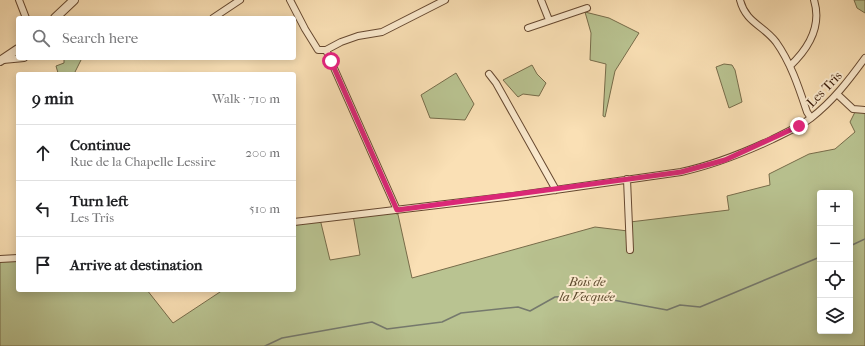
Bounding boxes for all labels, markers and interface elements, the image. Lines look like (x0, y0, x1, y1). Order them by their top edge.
search box (16, 16, 296, 60)
icon: search (30, 27, 52, 49)
text: Search here (62, 29, 138, 47)
route start (322, 52, 340, 70)
street label: Les Trîs (803, 68, 845, 110)
text: 9 min (32, 88, 74, 108)
text: Walk · 710 m (212, 91, 280, 106)
route end (790, 117, 808, 135)
text: Continue (70, 136, 130, 154)
icon: ahead (32, 142, 54, 164)
text: 200 m (245, 145, 280, 160)
text: Rue de la Chapelle Lessire (70, 154, 216, 169)
map controls (817, 190, 853, 334)
button: + (817, 190, 853, 226)
text: Turn left (70, 192, 128, 210)
icon: left (32, 198, 54, 220)
text: 510 m (249, 201, 280, 216)
text: Les Trîs (70, 210, 114, 225)
button: − (817, 226, 853, 262)
icon: arrive (32, 254, 54, 276)
text: Arrive at destination (70, 256, 202, 274)
button: locate (817, 262, 853, 298)
park label: Bois de la Vecquée (558, 274, 615, 304)
button: layers (817, 298, 853, 334)

